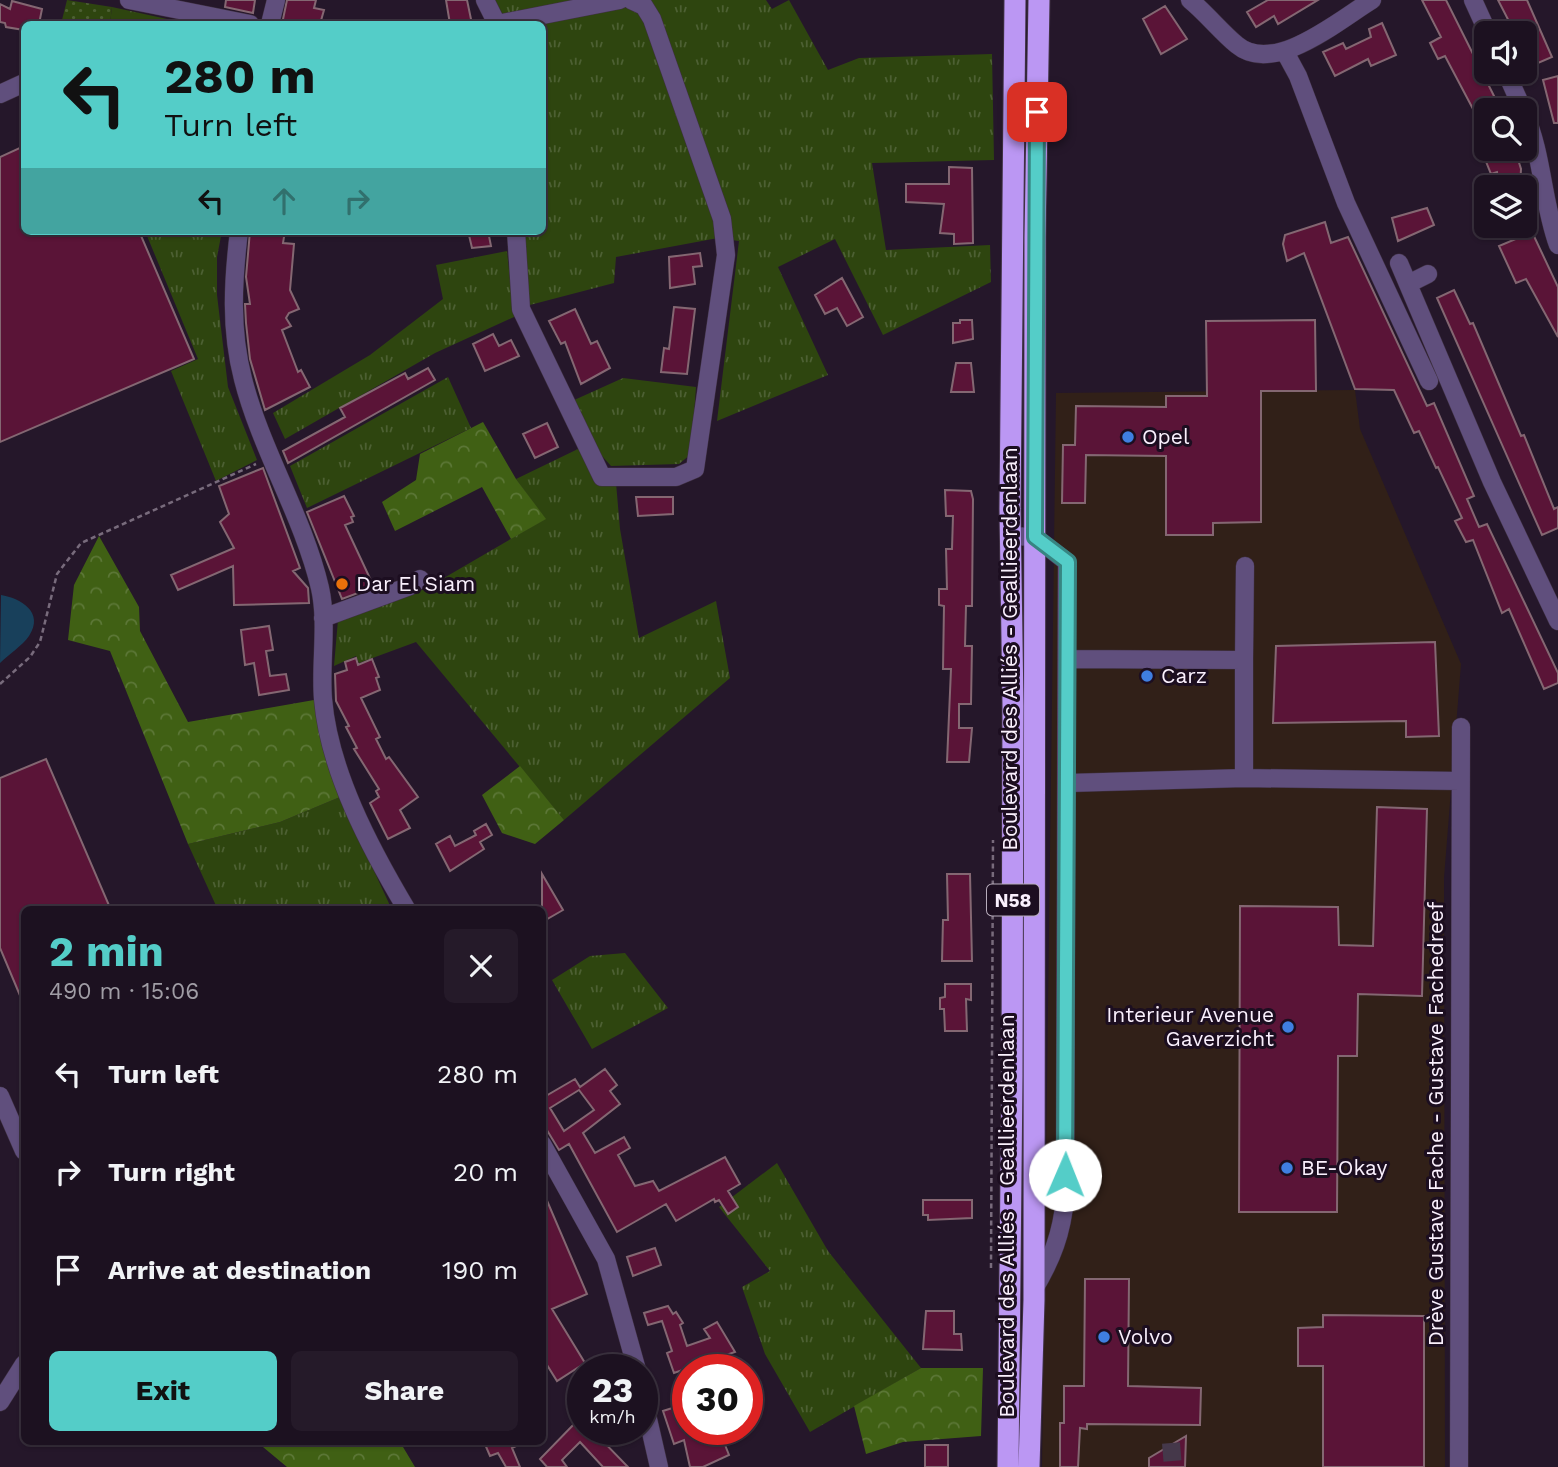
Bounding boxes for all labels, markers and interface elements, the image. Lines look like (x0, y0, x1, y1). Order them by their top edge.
map controls (1474, 21, 1537, 238)
button: sound (1474, 21, 1537, 84)
text: 280 m (164, 47, 316, 105)
icon: left (49, 49, 140, 140)
pin (1007, 82, 1067, 142)
icon: arrive (1018, 93, 1056, 131)
button: search (1474, 98, 1537, 161)
text: Turn left (164, 106, 297, 144)
button: layers (1474, 175, 1537, 238)
icon: left (192, 182, 230, 220)
icon: ahead (265, 182, 303, 220)
icon: right (338, 182, 376, 220)
place label: Opel (1142, 424, 1190, 449)
marker: Opel (1120, 429, 1136, 445)
street label: Boulevard des Alliés - Geallieerdenlaan (997, 447, 1022, 851)
place label: Dar El Siam (356, 571, 475, 596)
marker: Dar El Siam (334, 576, 350, 592)
place label: Carz (1161, 663, 1207, 688)
marker: Carz (1139, 668, 1155, 684)
road number: N58 (987, 885, 1039, 916)
street label: Drève Gustave Fache - Gustave Fachedreef (1423, 902, 1448, 1346)
text: 2 min (49, 927, 164, 976)
button: close (444, 929, 518, 1003)
text: 490 m · 15:06 (49, 978, 199, 1005)
place label: Interieur Avenue Gaverzicht (1106, 1002, 1274, 1051)
street label: Boulevard des Alliés - Geallieerdenlaan (994, 1014, 1019, 1418)
marker: Interieur Avenue Gaverzicht (1280, 1019, 1296, 1035)
icon: left (49, 1055, 87, 1093)
text: Turn left (108, 1059, 219, 1089)
text: 280 m (437, 1059, 518, 1089)
position arrow (1028, 1138, 1102, 1212)
icon: right (49, 1153, 87, 1191)
place label: BE-Okay (1301, 1155, 1387, 1180)
text: Turn right (108, 1157, 235, 1187)
text: 20 m (453, 1157, 518, 1187)
marker: BE-Okay (1279, 1160, 1295, 1176)
icon: arrive (49, 1251, 87, 1289)
text: Arrive at destination (108, 1255, 371, 1285)
text: 190 m (442, 1255, 518, 1285)
place label: Volvo (1118, 1324, 1173, 1349)
marker: Volvo (1096, 1329, 1112, 1345)
button: Exit (49, 1351, 277, 1431)
button: Share (291, 1351, 518, 1431)
speed limit sign: 30 (672, 1354, 763, 1445)
text: 23 (592, 1369, 633, 1411)
text: km/h (589, 1406, 636, 1427)

